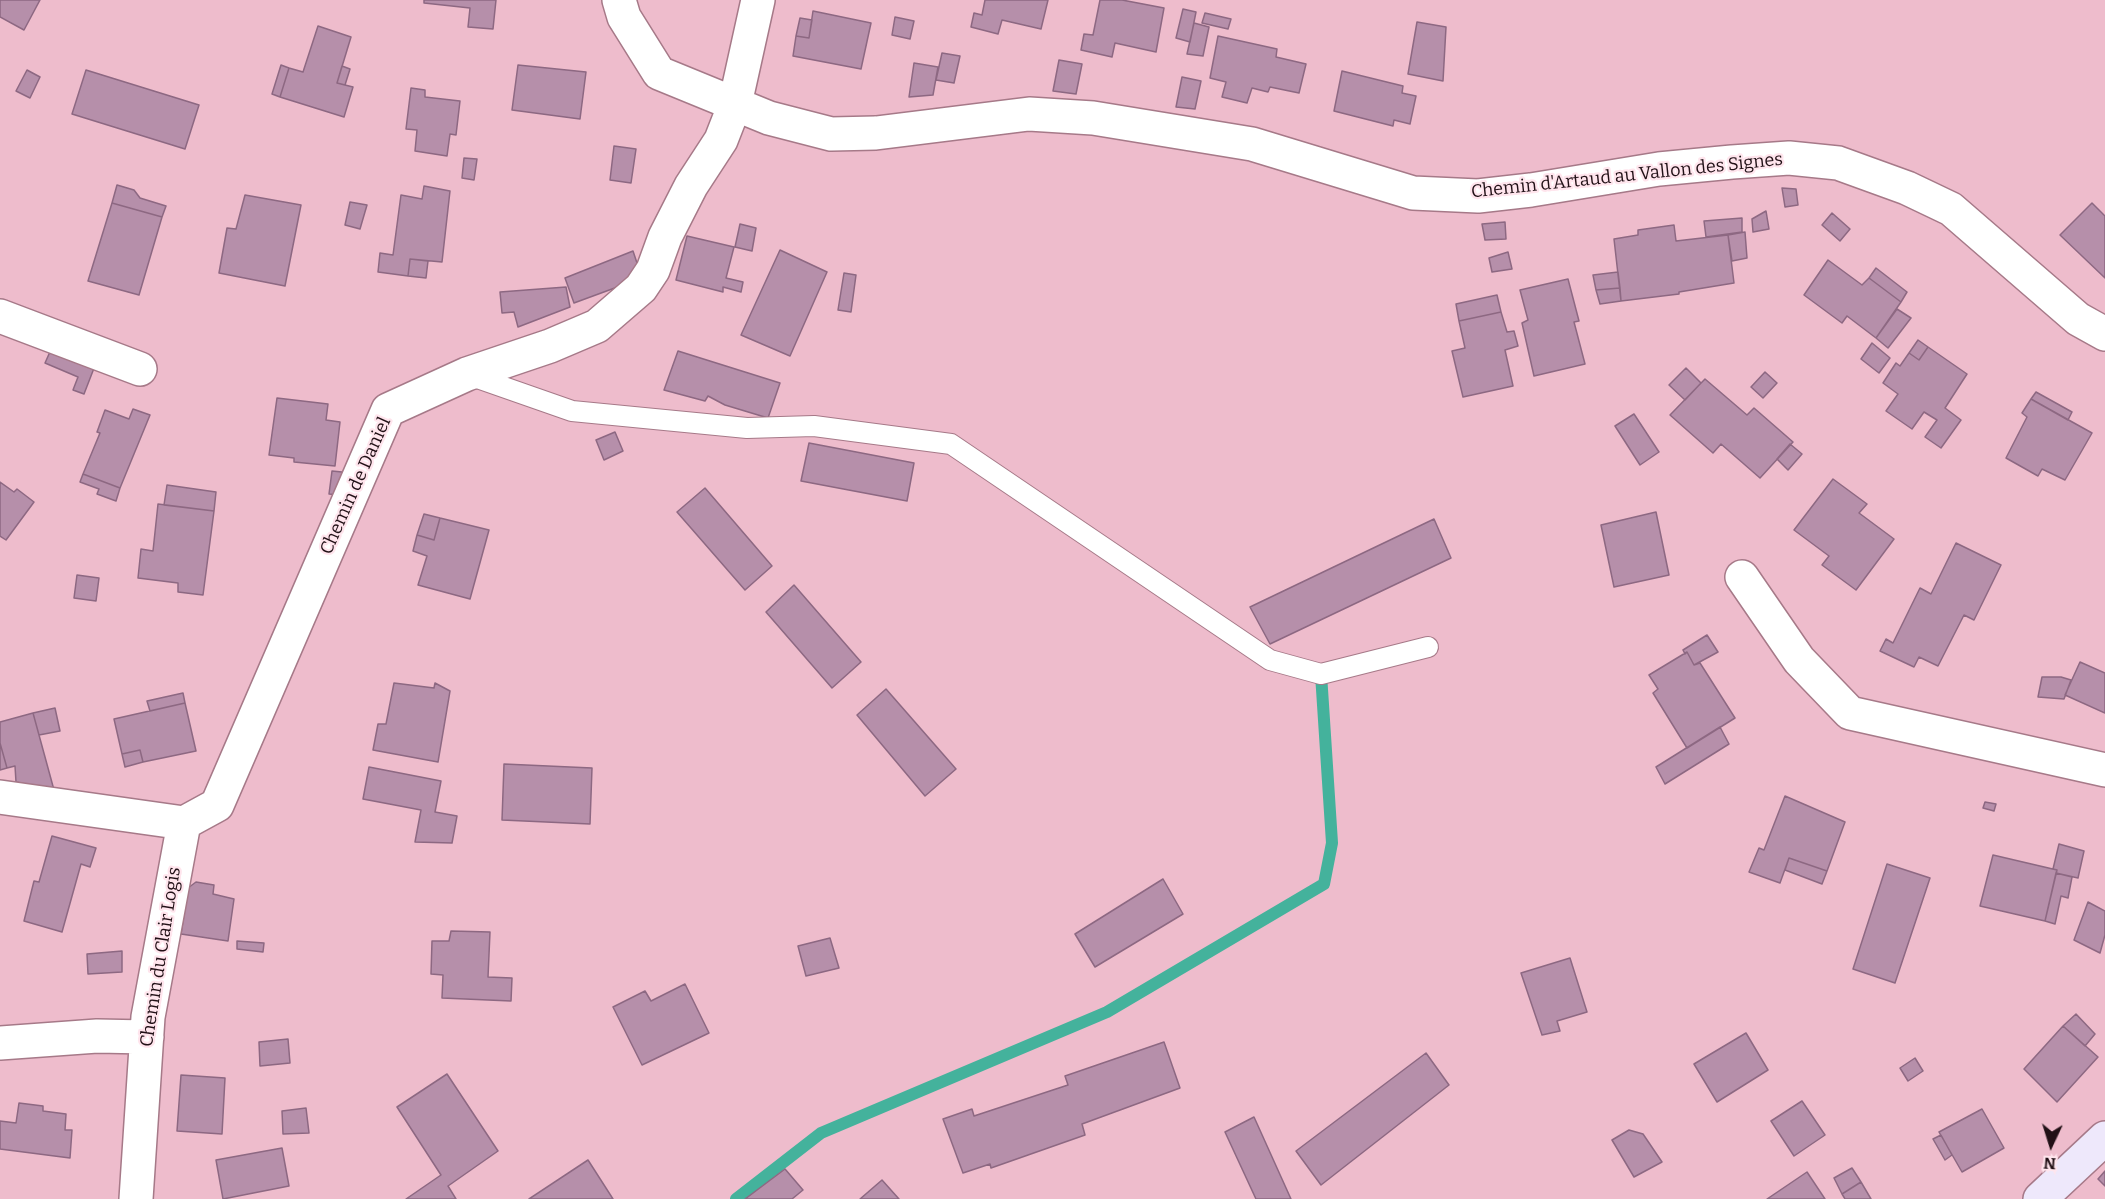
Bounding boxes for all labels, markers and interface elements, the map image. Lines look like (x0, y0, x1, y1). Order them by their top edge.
street label: Chemin d'Artaud au Vallon des Signes (1470, 149, 1784, 203)
street label: Chemin de Daniel (316, 414, 396, 558)
street label: Chemin du Clair Logis (136, 866, 186, 1048)
north arrow (2021, 1115, 2081, 1175)
text: N (2043, 1154, 2057, 1173)

